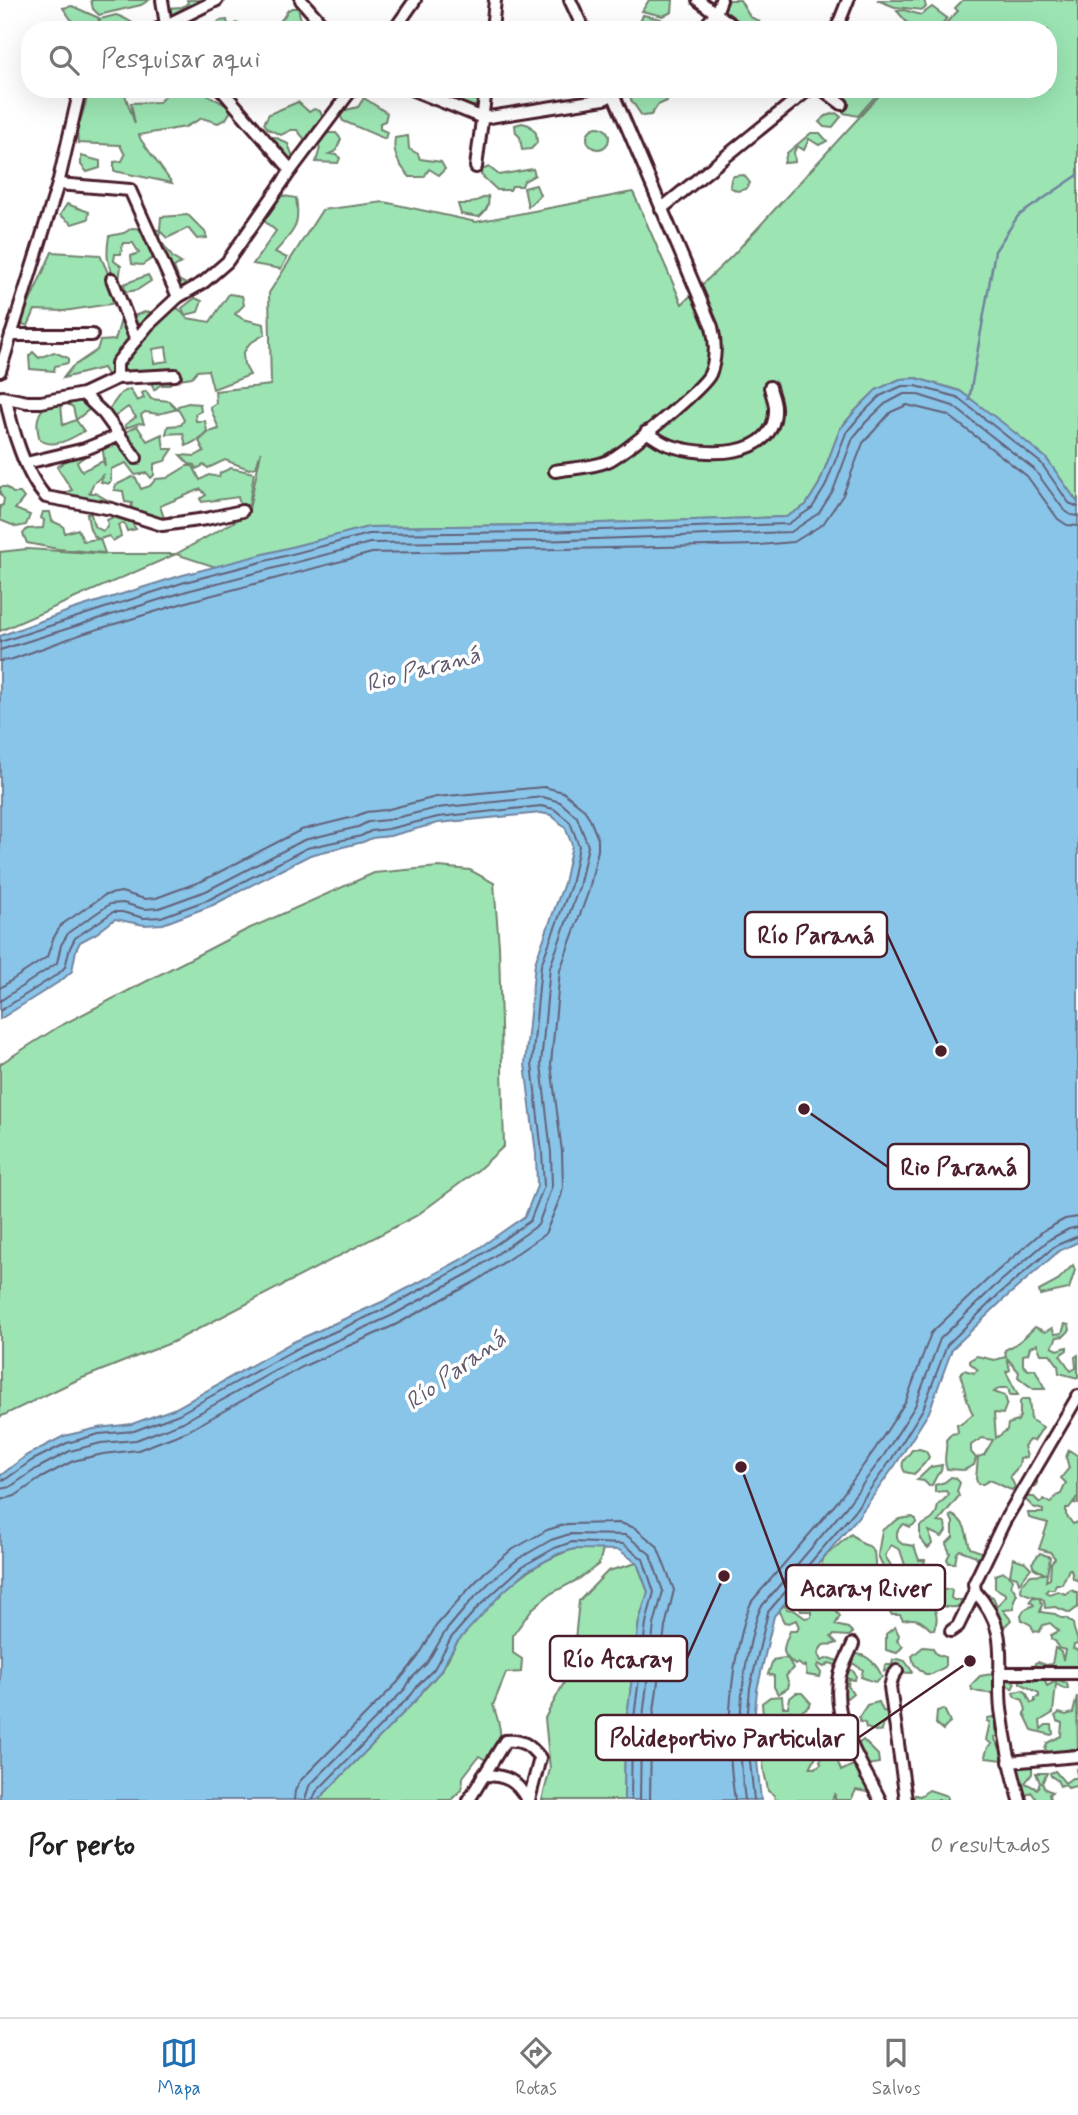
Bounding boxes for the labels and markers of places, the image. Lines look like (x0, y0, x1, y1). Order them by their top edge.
callout: Río Paraná (745, 912, 887, 957)
callout: Rio Paraná (888, 1144, 1029, 1189)
callout: Acaray River (786, 1565, 945, 1610)
callout: Río Acaray (550, 1636, 687, 1681)
callout: Polideportivo Particular (596, 1715, 858, 1760)

